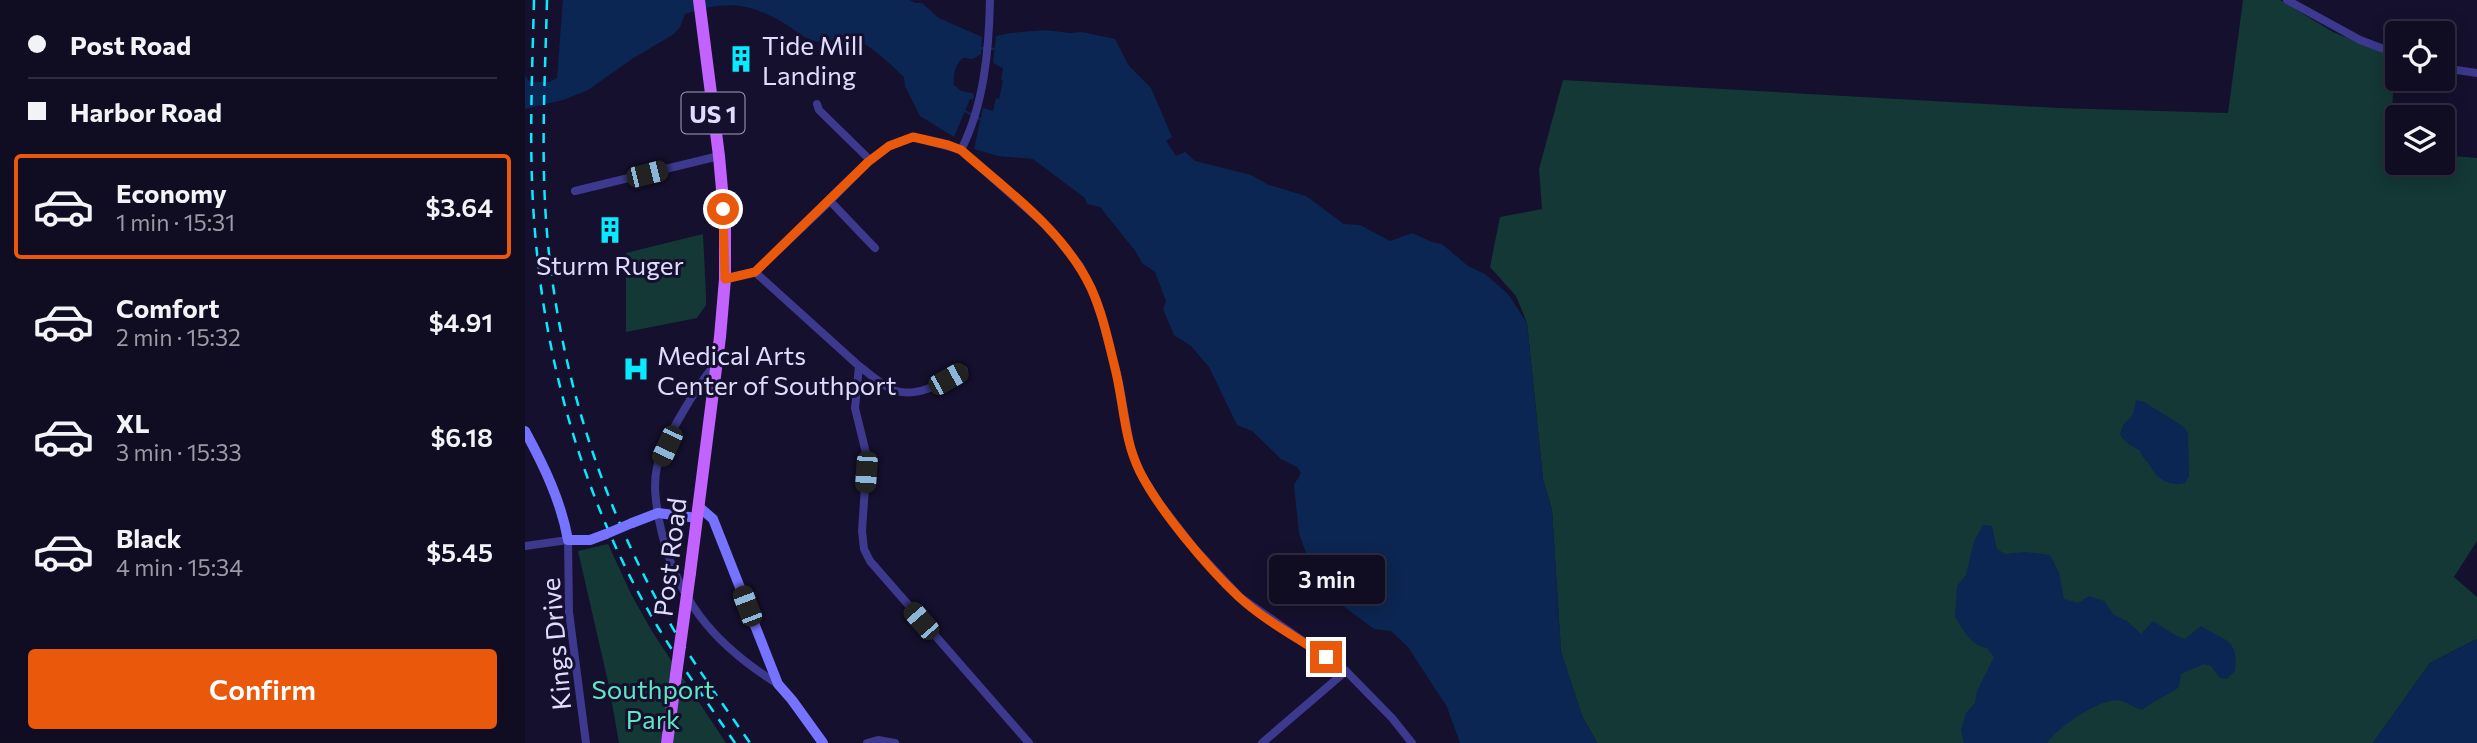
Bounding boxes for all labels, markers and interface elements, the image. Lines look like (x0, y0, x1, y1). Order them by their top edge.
map controls (2385, 21, 2455, 175)
button: locate (2385, 21, 2455, 91)
text: Post Road (70, 29, 191, 60)
place label: Tide Mill Landing (762, 29, 864, 90)
building icon: Tide Mill Landing (726, 44, 756, 74)
road number: US 1 (681, 92, 745, 134)
text: Harbor Road (70, 96, 222, 127)
button: layers (2385, 105, 2455, 175)
car (625, 159, 670, 189)
icon: car (32, 175, 95, 238)
text: Economy (116, 177, 227, 208)
text: $3.64 (426, 191, 493, 222)
route start (707, 193, 739, 225)
text: 1 min · 15:31 (116, 208, 235, 236)
building icon: Sturm Ruger (595, 215, 625, 245)
place label: Sturm Ruger (536, 249, 684, 280)
icon: car (32, 290, 95, 353)
text: Comfort (116, 292, 219, 323)
text: $4.91 (429, 306, 493, 337)
text: 2 min · 15:32 (116, 323, 241, 351)
place label: Medical Arts Center of Southport (657, 339, 896, 400)
hospital icon: Medical Arts Center of Southport (621, 354, 651, 384)
car (925, 360, 972, 398)
icon: car (32, 405, 95, 468)
text: XL (116, 407, 150, 438)
text: $6.18 (430, 421, 493, 452)
car (649, 423, 686, 469)
text: 3 min · 15:33 (116, 438, 242, 466)
car (855, 450, 878, 494)
street label: Post Road (646, 496, 692, 618)
icon: car (32, 520, 95, 583)
text: Black (116, 522, 182, 553)
text: $5.45 (426, 536, 493, 567)
text: 4 min · 15:34 (116, 553, 243, 581)
callout: 3 min (1268, 556, 1384, 604)
text: 3 min (1298, 565, 1356, 593)
street label: Kings Drive (534, 577, 576, 711)
car (730, 583, 765, 629)
car (900, 598, 943, 644)
route end (1310, 641, 1342, 673)
button: Confirm (28, 649, 497, 729)
park label: Southport Park (592, 673, 714, 734)

